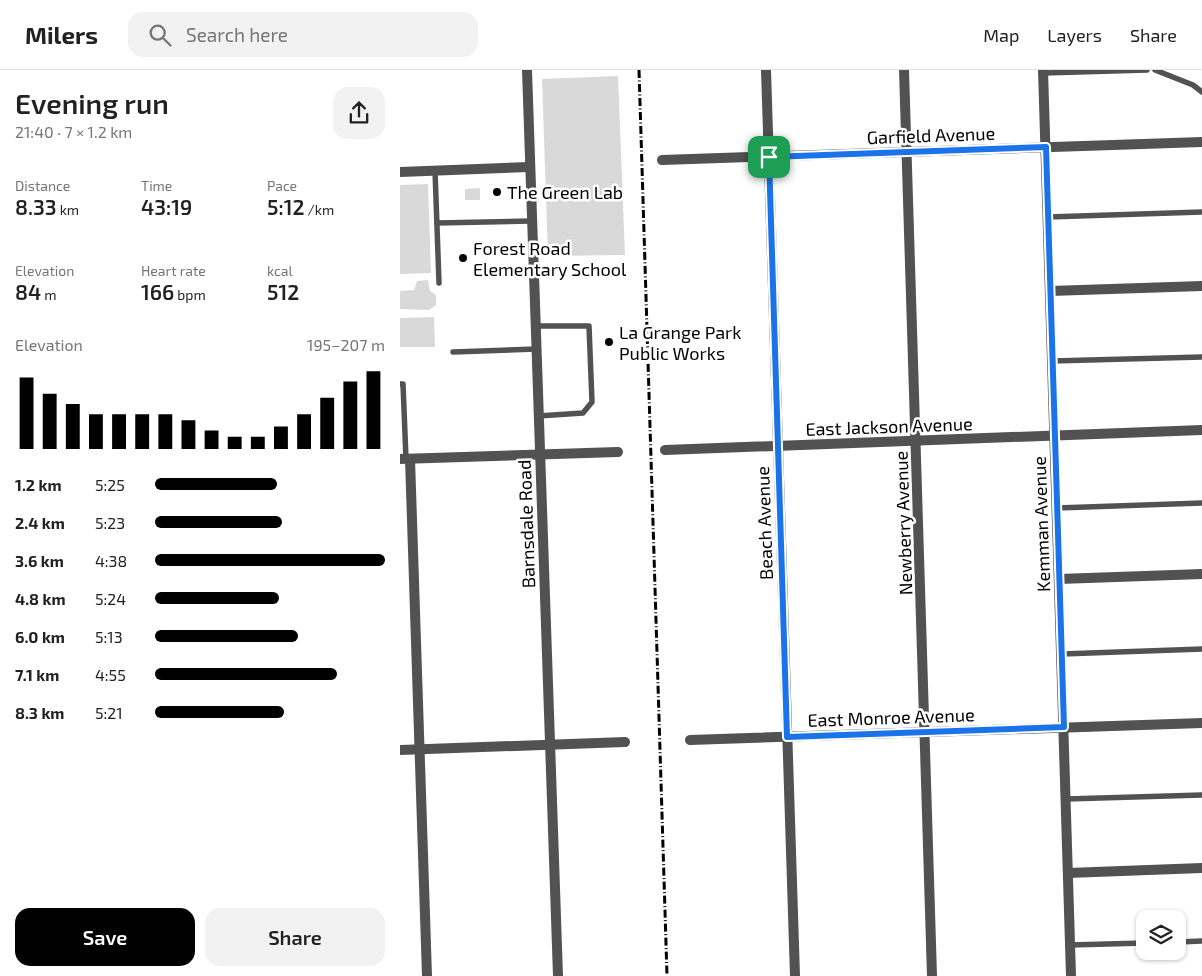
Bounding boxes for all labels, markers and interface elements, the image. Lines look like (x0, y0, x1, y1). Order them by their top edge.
search box (128, 12, 478, 57)
text: Milers (25, 20, 98, 49)
icon: search (146, 21, 174, 49)
text: Search here (186, 23, 288, 46)
text: Map (983, 24, 1019, 46)
text: Layers (1047, 24, 1102, 46)
text: Share (1130, 24, 1177, 46)
text: Evening run (15, 86, 169, 120)
button: share (333, 87, 385, 139)
text: 21:40 · 7 × 1.2 km (15, 122, 132, 141)
street label: Garfield Avenue (866, 122, 996, 148)
pin (748, 136, 790, 178)
icon: arrive (755, 143, 783, 171)
text: Distance (15, 177, 70, 194)
text: Time (141, 177, 172, 194)
text: Pace (267, 177, 297, 194)
place label: The Green Lab (507, 181, 623, 203)
marker: The Green Lab (491, 186, 503, 198)
text: 8.33 (15, 194, 57, 219)
text: 43:19 (141, 194, 192, 219)
text: 5:12 (267, 194, 304, 219)
text: km (57, 201, 79, 218)
text: /km (304, 201, 334, 218)
place label: Forest Road Elementary School (473, 237, 627, 280)
marker: Forest Road Elementary School (457, 252, 469, 264)
text: Elevation (15, 262, 74, 279)
text: Heart rate (141, 262, 206, 279)
text: kcal (267, 262, 293, 279)
text: 84 (15, 279, 41, 304)
text: 166 (141, 279, 174, 304)
text: 512 (267, 279, 299, 304)
text: m (41, 286, 57, 303)
text: bpm (174, 286, 206, 303)
place label: La Grange Park Public Works (619, 321, 741, 364)
text: Elevation (15, 335, 83, 354)
text: 195–207 m (307, 335, 385, 354)
marker: La Grange Park Public Works (603, 336, 615, 348)
street label: East Jackson Avenue (805, 412, 973, 440)
street label: Newberry Avenue (889, 450, 917, 596)
street label: Kemman Avenue (1028, 456, 1054, 592)
street label: Barnsdale Road (513, 459, 539, 589)
street label: Beach Avenue (751, 466, 777, 580)
text: 1.2 km (15, 475, 62, 494)
text: 5:25 (95, 475, 125, 494)
text: 2.4 km (15, 513, 65, 532)
text: 5:23 (95, 513, 125, 532)
text: 3.6 km (15, 551, 64, 570)
text: 4:38 (95, 551, 127, 570)
text: 4.8 km (15, 589, 66, 608)
text: 5:24 (95, 589, 126, 608)
text: 6.0 km (15, 627, 65, 646)
text: 5:13 (95, 627, 123, 646)
text: 7.1 km (15, 665, 59, 684)
text: 4:55 (95, 665, 126, 684)
text: 8.3 km (15, 703, 64, 722)
text: 5:21 (95, 703, 123, 722)
street label: East Monroe Avenue (807, 703, 975, 731)
button: Save (15, 908, 195, 966)
button: Share (205, 908, 385, 966)
map controls (1136, 910, 1186, 960)
button: layers (1136, 910, 1186, 960)

